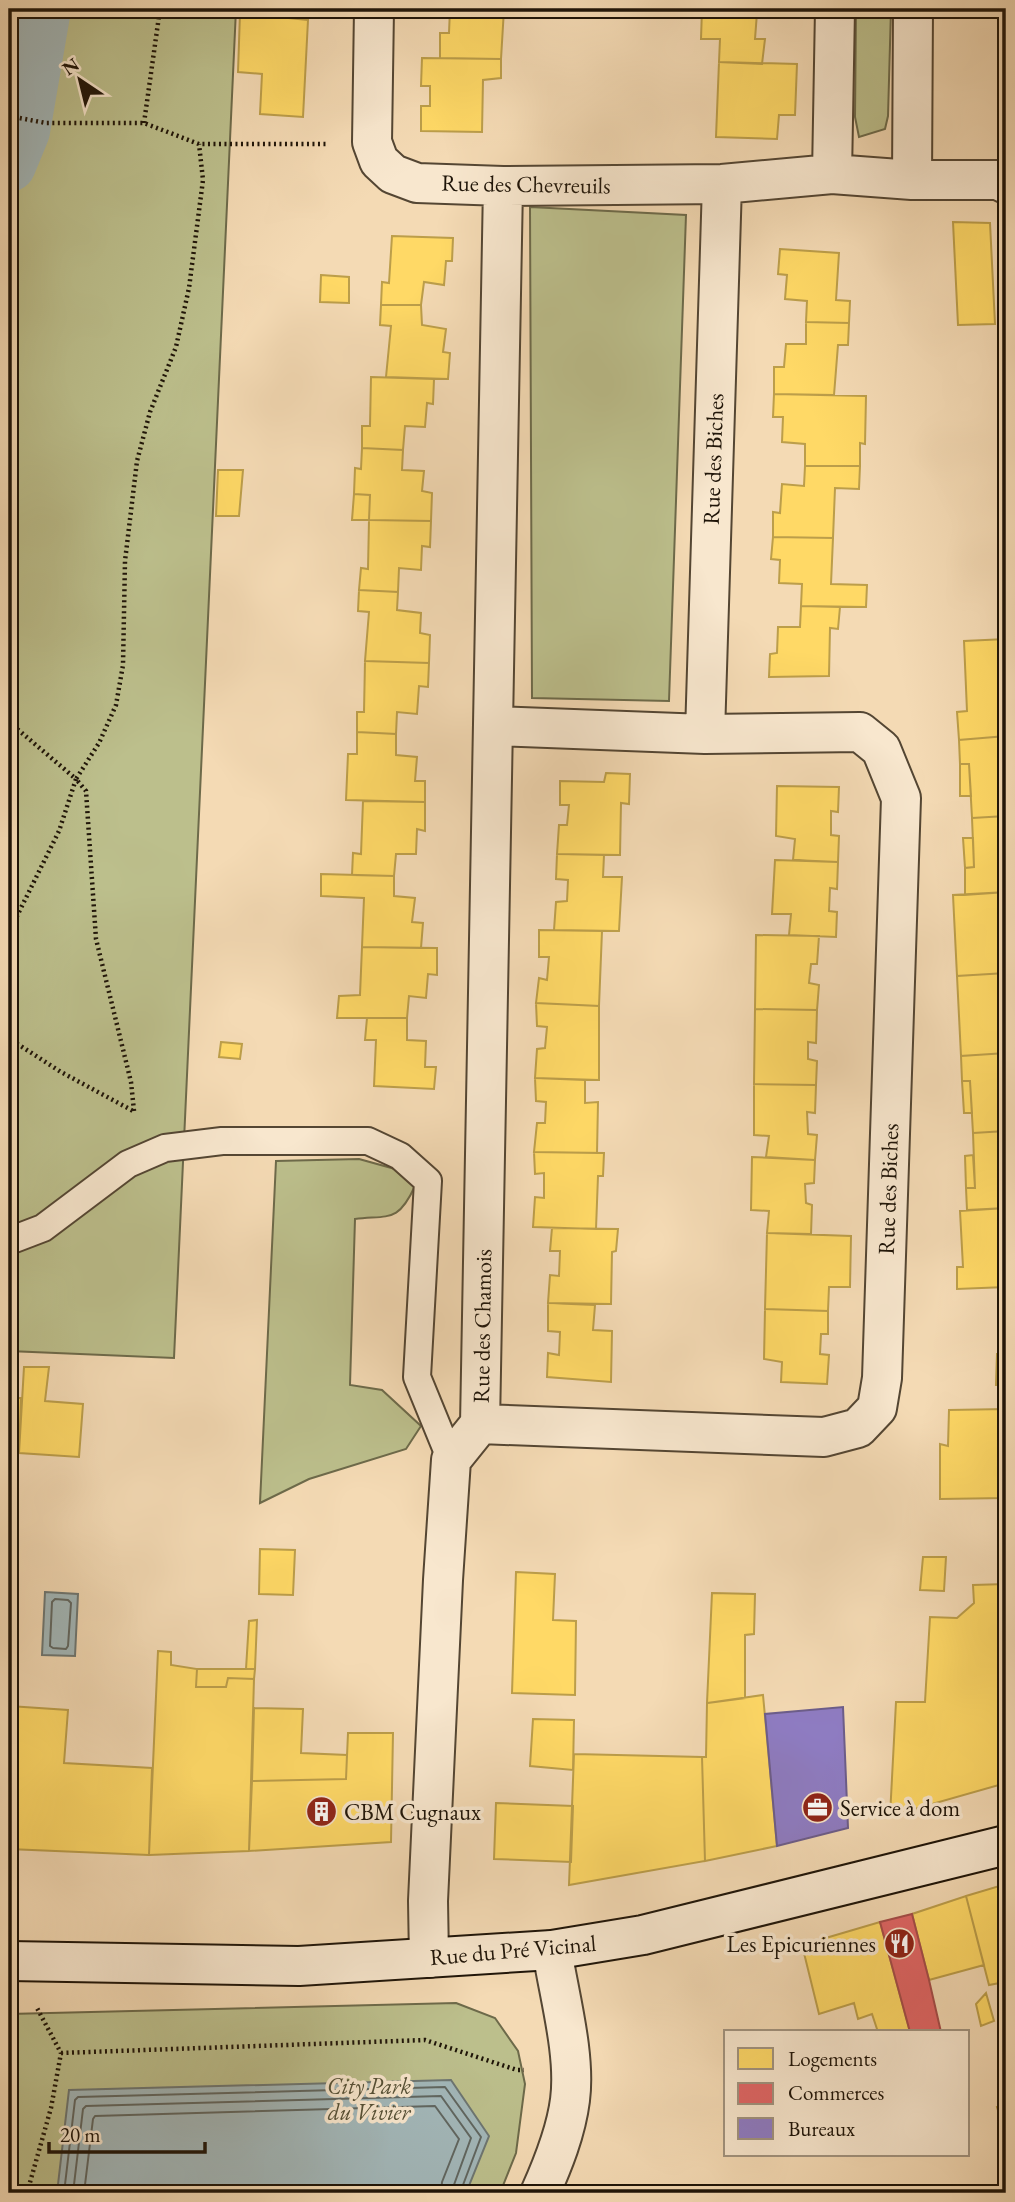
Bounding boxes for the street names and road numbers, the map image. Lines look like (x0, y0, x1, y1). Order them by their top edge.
street label: Rue des Chevreuils (441, 168, 611, 200)
street label: Rue des Biches (696, 393, 730, 525)
street label: Rue des Biches (871, 1123, 905, 1255)
street label: Rue des Chamois (466, 1249, 498, 1403)
street label: Rue du Pré Vicinal (429, 1928, 598, 1972)

